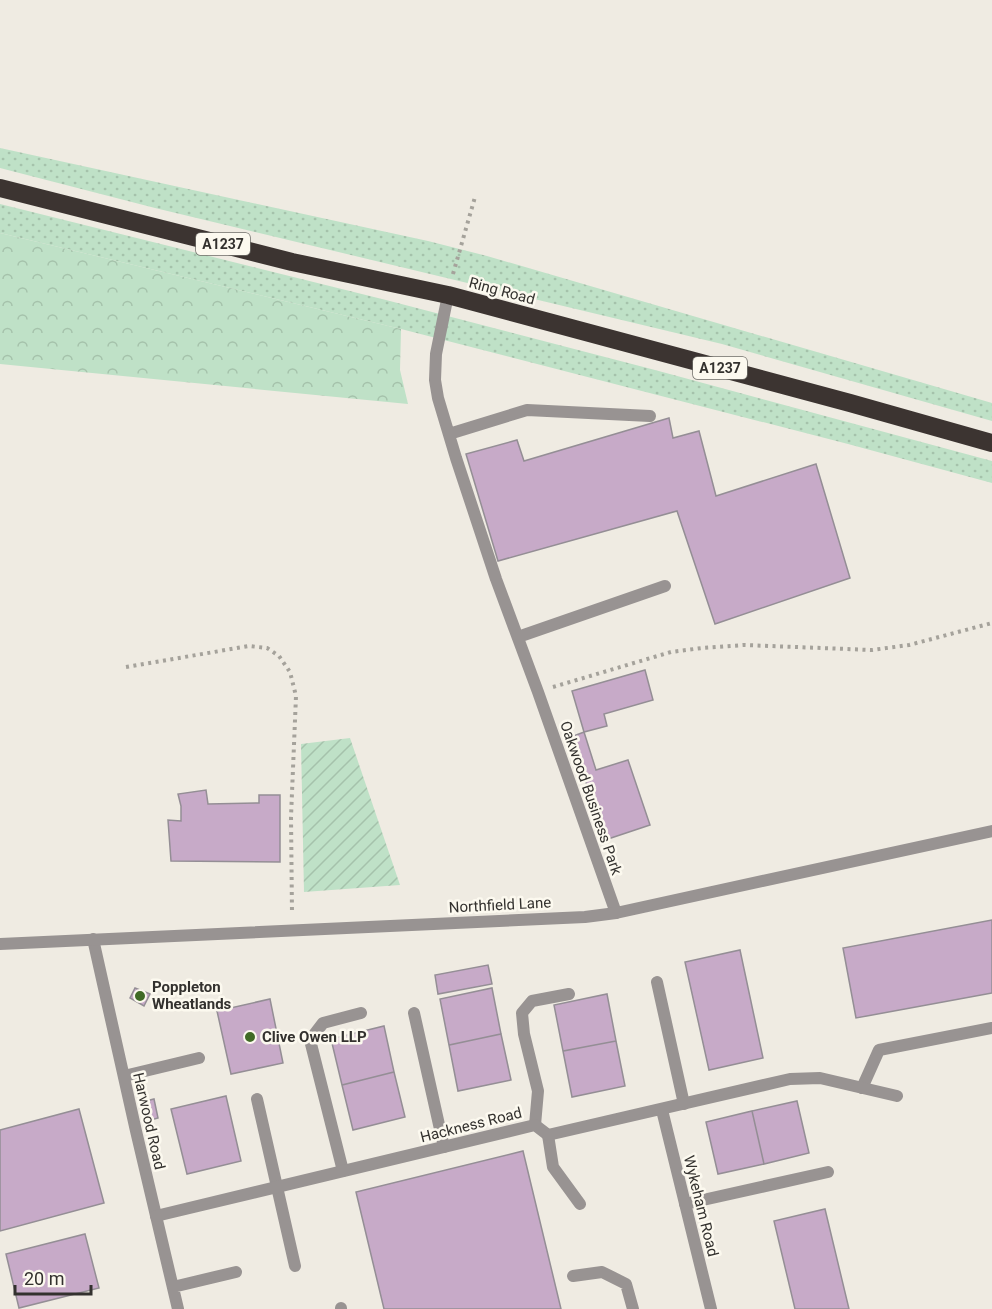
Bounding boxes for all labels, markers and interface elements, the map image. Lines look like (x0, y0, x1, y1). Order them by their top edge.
road number: A1237 (196, 233, 250, 255)
street label: Ring Road (467, 274, 537, 308)
road number: A1237 (693, 357, 747, 379)
street label: Oakwood Business Park (556, 719, 626, 878)
street label: Northfield Lane (448, 893, 552, 917)
place label: Poppleton Wheatlands (152, 978, 232, 1013)
marker: Poppleton Wheatlands (133, 989, 147, 1003)
place label: Clive Owen LLP (262, 1028, 367, 1046)
marker: Clive Owen LLP (243, 1030, 257, 1044)
street label: Harwood Road (129, 1071, 169, 1171)
street label: Hackness Road (418, 1104, 524, 1146)
street label: Wykeham Road (680, 1154, 722, 1258)
scale bar (15, 1258, 92, 1296)
text: 20 m (24, 1268, 64, 1289)

